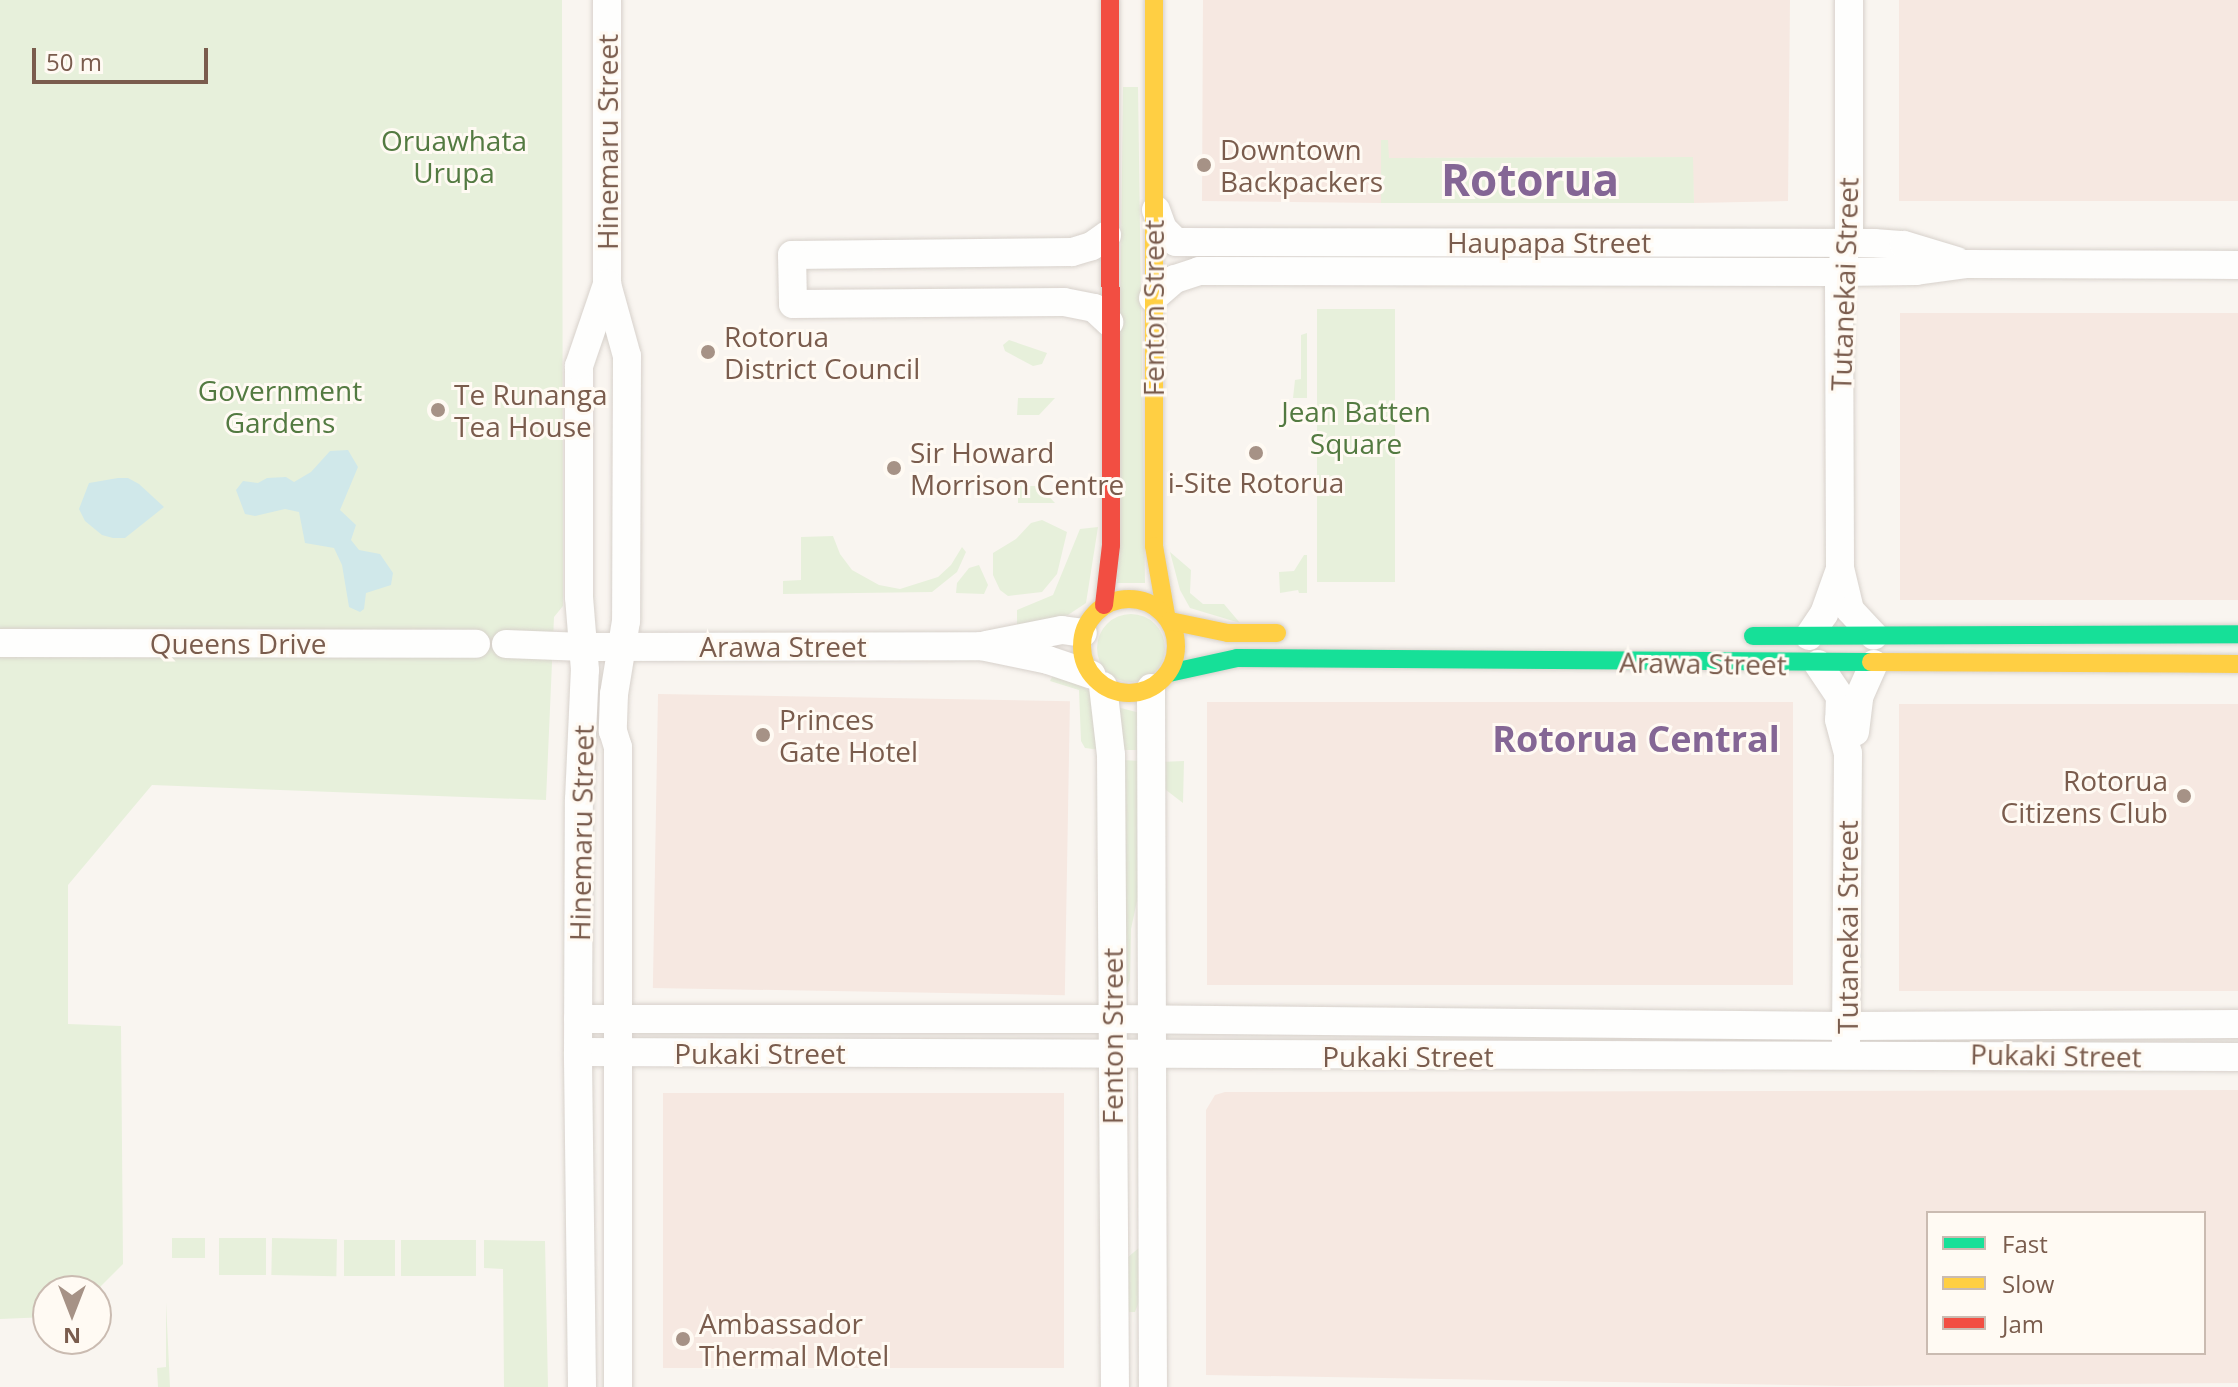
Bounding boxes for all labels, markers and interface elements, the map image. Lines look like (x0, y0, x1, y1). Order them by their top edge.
scale bar (36, 32, 212, 82)
street label: Hinemaru Street (590, 34, 624, 250)
text: 50 m (46, 45, 102, 78)
park label: Oruawhata Urupa (381, 123, 527, 189)
place label: Downtown Backpackers (1220, 132, 1383, 198)
district label: Rotorua (1441, 153, 1619, 205)
marker: Downtown Backpackers (1195, 156, 1213, 174)
street label: Tutanekai Street (1823, 177, 1865, 391)
street label: Fenton Street (1136, 220, 1170, 396)
street label: Haupapa Street (1447, 225, 1651, 259)
place label: Rotorua District Council (724, 319, 920, 385)
marker: Rotorua District Council (699, 343, 717, 361)
park label: Government Gardens (198, 373, 362, 439)
place label: Te Runanga Tea House (454, 377, 608, 443)
park label: Jean Batten Square (1281, 394, 1431, 460)
marker: Te Runanga Tea House (429, 401, 447, 419)
place label: Sir Howard Morrison Centre (910, 435, 1124, 501)
marker: i-Site Rotorua (1247, 444, 1265, 462)
marker: Sir Howard Morrison Centre (885, 459, 903, 477)
place label: i-Site Rotorua (1168, 465, 1344, 499)
street label: Queens Drive (150, 626, 326, 660)
street label: Arawa Street (699, 629, 867, 663)
street label: Arawa Street (1619, 645, 1787, 681)
place label: Princes Gate Hotel (779, 702, 918, 768)
district label: Rotorua Central (1492, 717, 1780, 761)
street label: Hinemaru Street (562, 725, 600, 941)
marker: Princes Gate Hotel (754, 726, 772, 744)
place label: Rotorua Citizens Club (2001, 763, 2168, 829)
marker: Rotorua Citizens Club (2175, 787, 2193, 805)
street label: Tutanekai Street (1830, 820, 1864, 1034)
street label: Fenton Street (1095, 948, 1129, 1124)
street label: Pukaki Street (674, 1036, 846, 1070)
street label: Pukaki Street (1970, 1037, 2142, 1073)
street label: Pukaki Street (1322, 1039, 1494, 1073)
legend (1926, 1211, 2206, 1355)
text: Fast (2002, 1227, 2048, 1260)
text: Slow (2002, 1267, 2054, 1300)
north arrow (32, 1275, 112, 1355)
place label: Ambassador Thermal Motel (699, 1306, 889, 1372)
text: Jam (2002, 1307, 2044, 1340)
text: N (63, 1322, 81, 1352)
marker: Ambassador Thermal Motel (674, 1330, 692, 1348)

